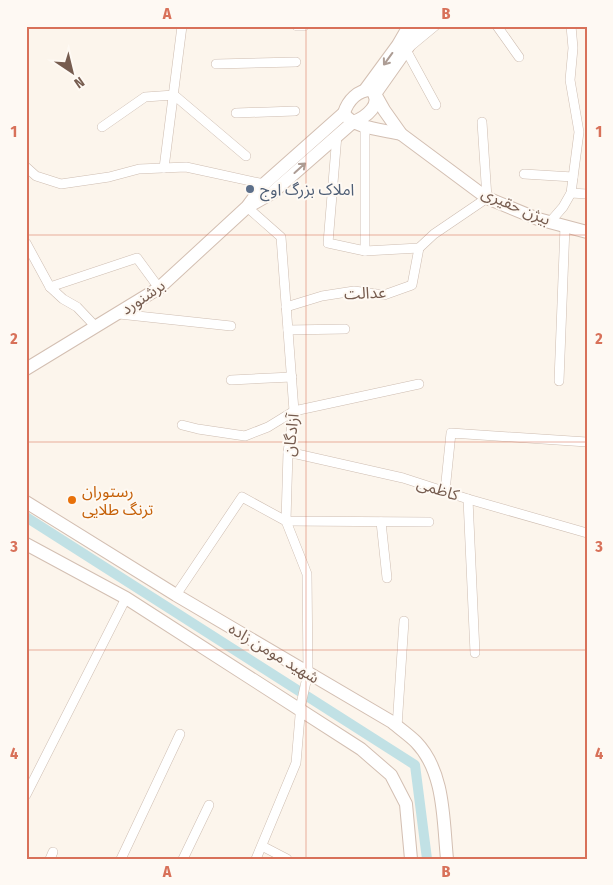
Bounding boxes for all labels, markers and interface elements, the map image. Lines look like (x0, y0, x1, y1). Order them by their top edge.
text: A (162, 4, 172, 23)
text: B (442, 4, 451, 23)
north arrow (48, 48, 98, 98)
one-way arrow (382, 52, 393, 65)
text: N (71, 73, 87, 92)
text: 1 (11, 122, 17, 141)
text: 1 (596, 122, 602, 141)
one-way arrow (294, 162, 307, 174)
place label: املاک بزرگ اوج (260, 180, 354, 202)
marker: املاک بزرگ اوج (244, 183, 256, 195)
street label: بیژن حقیری (479, 183, 553, 229)
street label: برشنورد (117, 275, 169, 319)
street label: عدالت (344, 283, 386, 303)
text: 2 (9, 329, 18, 348)
text: 2 (594, 329, 603, 348)
street label: آزادگان (279, 411, 303, 457)
street label: کاظمی (415, 473, 462, 505)
place label: رستوران ترنگ طلایی (82, 482, 154, 519)
marker: رستوران ترنگ طلایی (66, 494, 78, 506)
text: 3 (9, 537, 18, 556)
text: 3 (594, 537, 603, 556)
street label: شهید مومن زاده (225, 619, 323, 687)
text: 4 (10, 744, 18, 763)
text: 4 (595, 744, 603, 763)
text: A (162, 862, 172, 881)
text: B (442, 862, 451, 881)

